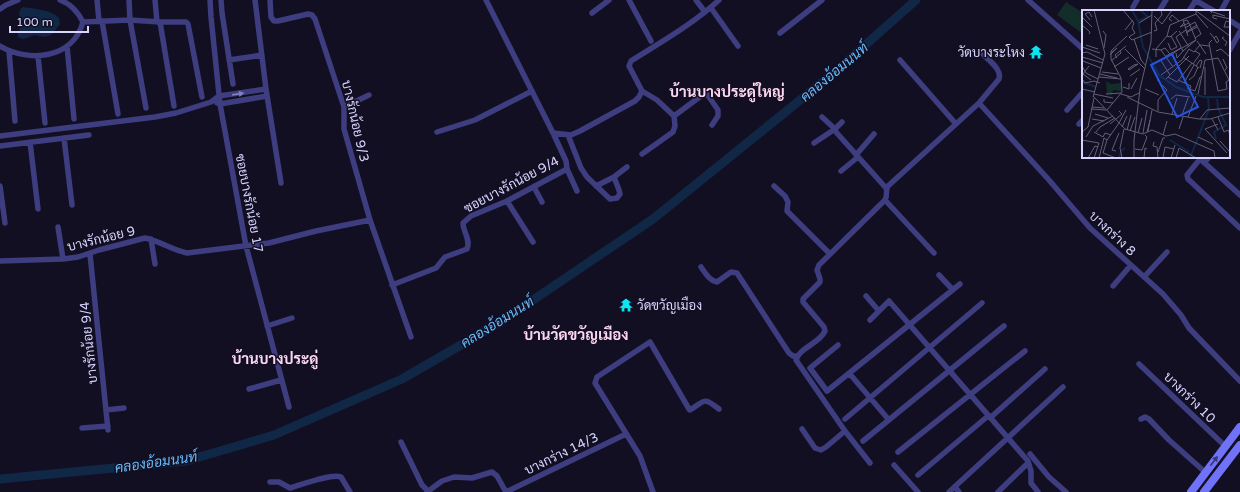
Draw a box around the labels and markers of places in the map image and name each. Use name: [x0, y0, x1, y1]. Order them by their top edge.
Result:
place label: วัดบางระโหง: [958, 44, 1025, 61]
temple icon: วัดบางระโหง: [1028, 44, 1044, 60]
place label: วัดขวัญเมือง: [637, 296, 702, 314]
temple icon: วัดขวัญเมือง: [618, 297, 634, 313]

